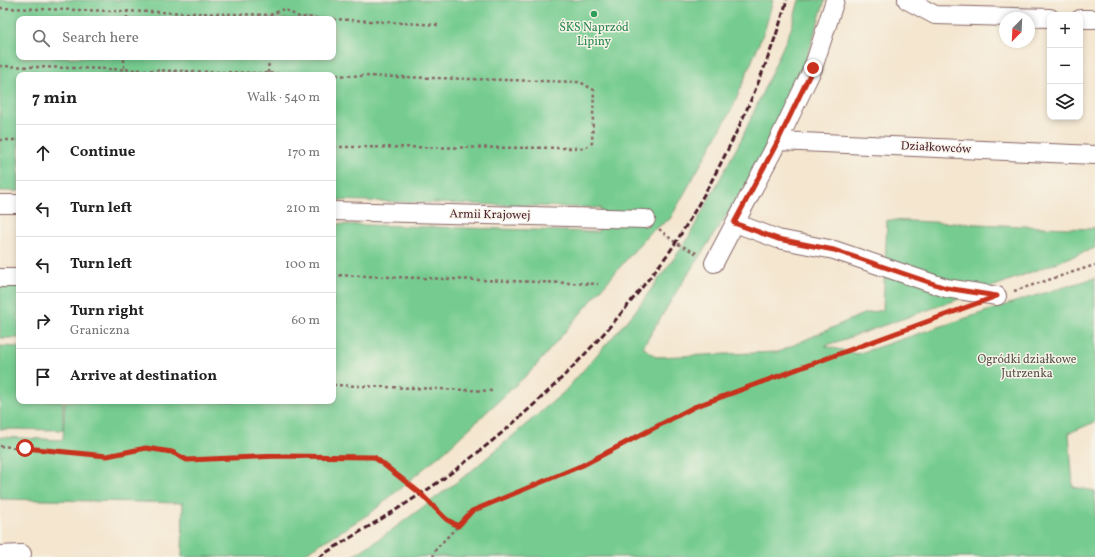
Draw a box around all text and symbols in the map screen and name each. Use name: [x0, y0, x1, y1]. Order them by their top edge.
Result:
marker: ŚKS Naprzód Lipiny: [589, 9, 599, 19]
north arrow: [999, 12, 1035, 48]
map controls: [1047, 12, 1083, 120]
button: +: [1047, 12, 1083, 48]
search box: [16, 16, 336, 60]
place label: ŚKS Naprzód Lipiny: [559, 19, 629, 50]
icon: search: [30, 27, 52, 49]
text: Search here: [62, 28, 139, 49]
button: −: [1047, 48, 1083, 84]
route end: [804, 59, 822, 77]
button: layers: [1047, 84, 1083, 120]
text: 7 min: [32, 87, 77, 110]
text: Walk · 540 m: [247, 89, 320, 107]
street label: Działkowców: [900, 138, 972, 158]
icon: ahead: [32, 142, 54, 164]
text: Continue: [70, 142, 135, 163]
text: 170 m: [287, 144, 320, 162]
icon: left: [32, 198, 54, 220]
text: Turn left: [70, 198, 132, 219]
text: 210 m: [286, 200, 320, 218]
street label: Armii Krajowej: [449, 206, 531, 224]
icon: left: [32, 254, 54, 276]
text: Turn left: [70, 254, 132, 275]
text: 100 m: [285, 256, 320, 274]
text: Turn right: [70, 301, 144, 322]
icon: right: [32, 310, 54, 332]
text: 60 m: [292, 312, 320, 330]
text: Graniczna: [70, 322, 130, 340]
park label: Ogródki działkowe Jutrzenka: [977, 352, 1077, 382]
icon: arrive: [32, 366, 54, 388]
text: Arrive at destination: [70, 366, 217, 387]
route start: [16, 439, 34, 457]

